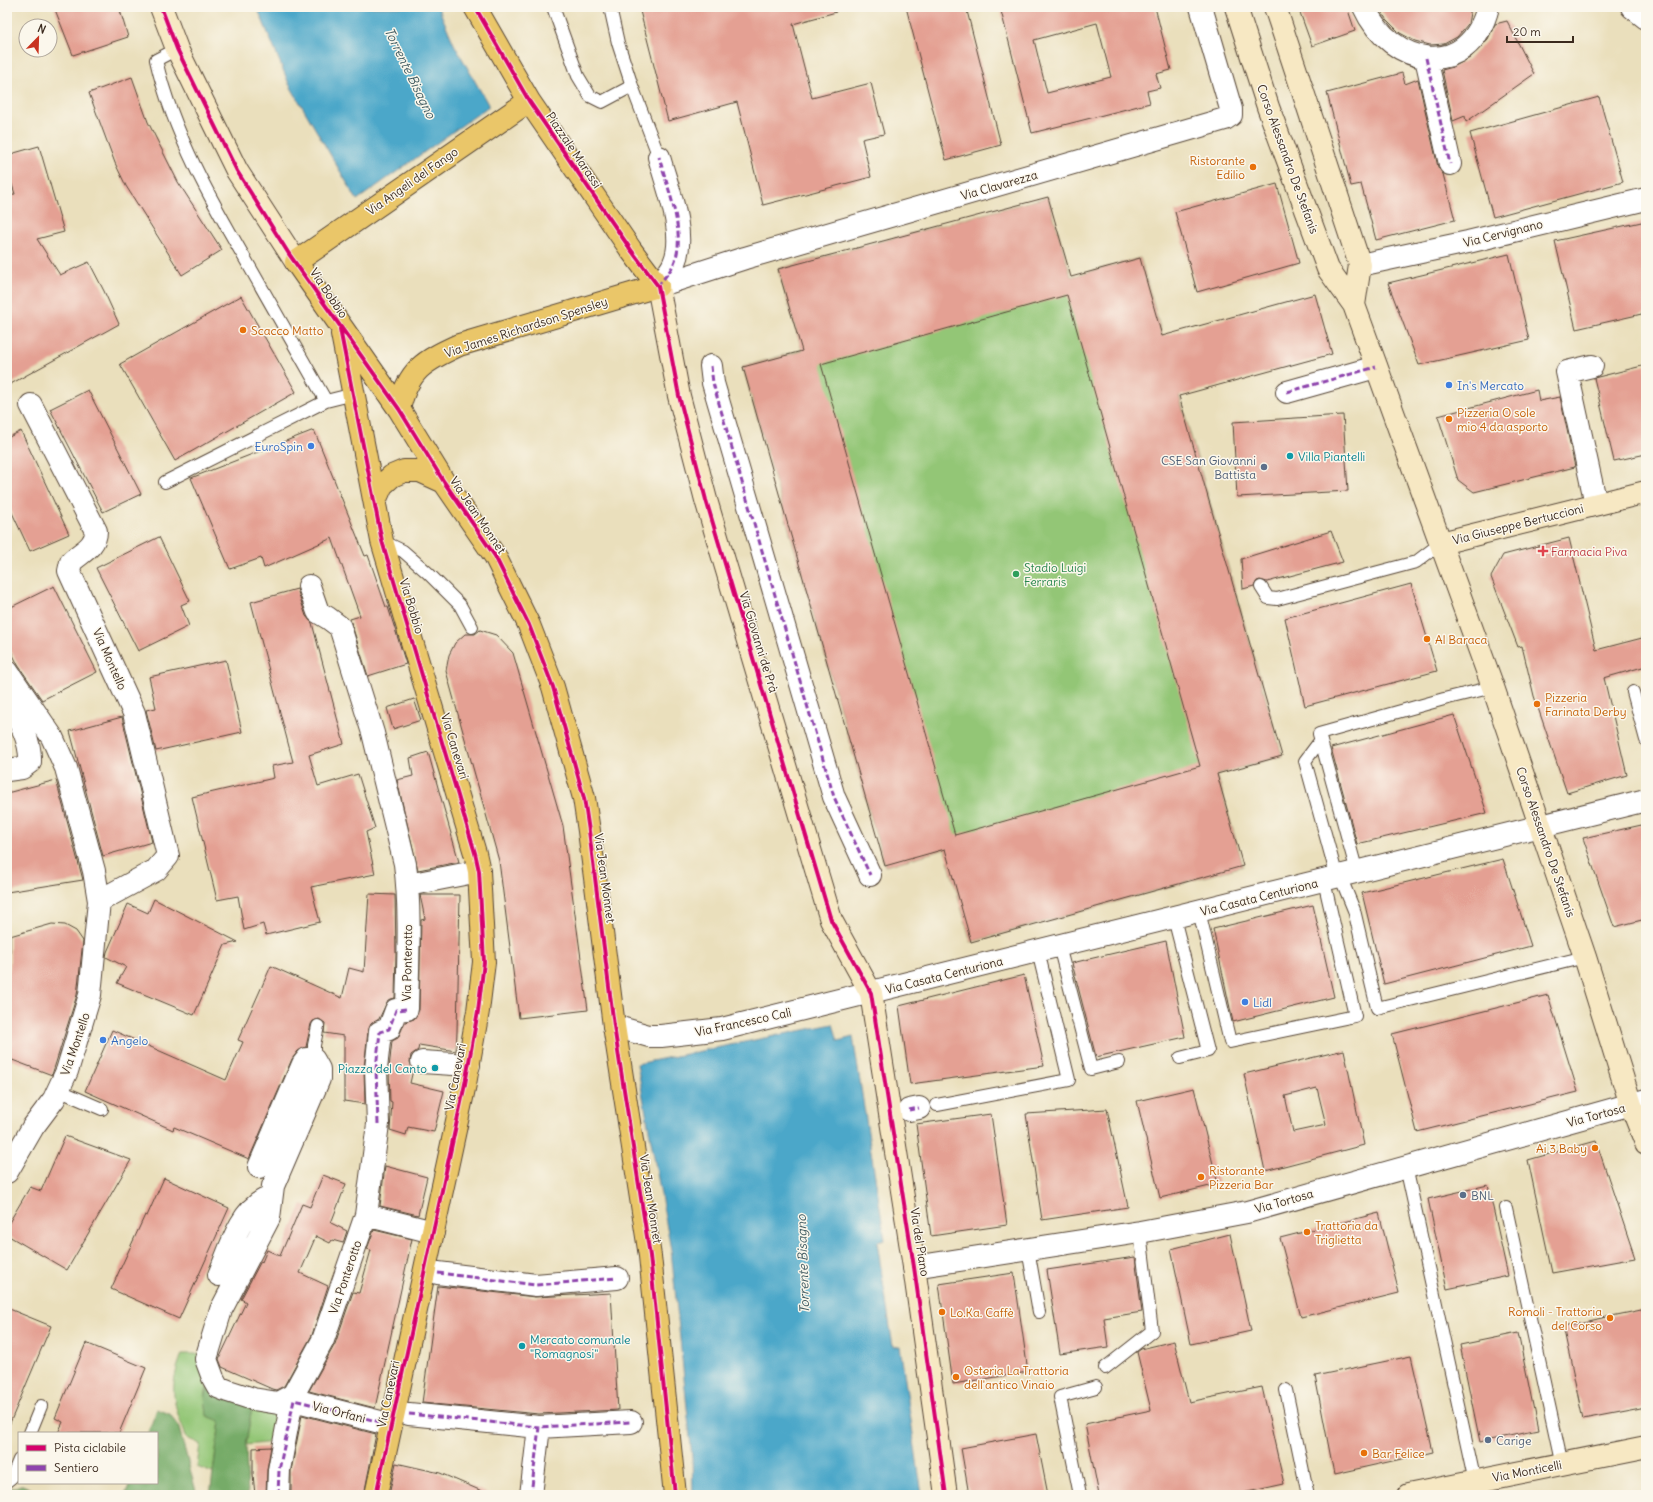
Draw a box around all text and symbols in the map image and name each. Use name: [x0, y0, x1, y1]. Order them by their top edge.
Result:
north arrow: [18, 18, 58, 58]
scale bar: [1507, 18, 1573, 44]
text: N: [36, 21, 48, 37]
text: 20 m: [1513, 24, 1541, 39]
water label: Torrente Bisagno: [381, 25, 440, 122]
street label: Corso Alessandro De Stefanis: [1254, 82, 1322, 236]
street label: Piazzale Marassi: [543, 109, 605, 191]
street label: Via Angeli del Fango: [363, 144, 461, 218]
place label: Ristorante Edilio: [1190, 153, 1245, 182]
marker: Ristorante Edilio: [1248, 162, 1258, 172]
street label: Via Clavarezza: [959, 167, 1039, 203]
street label: Via Cervignano: [1462, 216, 1545, 250]
street label: Via Bobbio: [307, 265, 351, 321]
street label: Via James Richardson Spensley: [443, 294, 609, 360]
place label: Scacco Matto: [251, 323, 324, 338]
marker: Scacco Matto: [238, 325, 248, 335]
place label: In's Mercato: [1457, 378, 1524, 393]
marker: In's Mercato: [1444, 380, 1454, 390]
place label: Pizzeria O sole mio 4 da asporto: [1457, 405, 1548, 434]
marker: Pizzeria O sole mio 4 da asporto: [1444, 414, 1454, 424]
place label: EuroSpin: [255, 439, 303, 454]
marker: EuroSpin: [306, 441, 316, 451]
place label: Villa Piantelli: [1298, 449, 1365, 464]
marker: Villa Piantelli: [1285, 451, 1295, 461]
place label: CSE San Giovanni Battista: [1161, 453, 1256, 482]
marker: CSE San Giovanni Battista: [1259, 462, 1269, 472]
street label: Via Jean Monnet: [447, 474, 509, 556]
street label: Via Giuseppe Bertuccioni: [1451, 500, 1585, 548]
place label: Farmacia Piva: [1551, 544, 1627, 559]
marker: Farmacia Piva: [1538, 546, 1548, 556]
place label: Stadio Luigi Ferraris: [1024, 560, 1086, 589]
marker: Stadio Luigi Ferraris: [1011, 569, 1021, 579]
street label: Via Bobbio: [396, 576, 428, 636]
street label: Via Giovanni de Prà: [736, 590, 782, 695]
street label: Via Montello: [90, 626, 130, 692]
place label: Al Baraca: [1435, 632, 1488, 647]
marker: Al Baraca: [1422, 634, 1432, 644]
place label: Pizzeria Farinata Derby: [1545, 690, 1627, 719]
marker: Pizzeria Farinata Derby: [1532, 699, 1542, 709]
street label: Via Canevari: [438, 711, 472, 781]
street label: Corso Alessandro De Stefanis: [1513, 765, 1579, 919]
street label: Via Jean Monnet: [591, 832, 619, 924]
street label: Via Casata Centuriona: [1199, 875, 1320, 919]
street label: Via Ponterotto: [399, 924, 415, 1002]
street label: Via Casata Centuriona: [884, 953, 1005, 997]
place label: Lidl: [1253, 995, 1272, 1010]
marker: Lidl: [1240, 997, 1250, 1007]
street label: Via Francesco Calì: [693, 1004, 793, 1040]
street label: Via Montello: [57, 1010, 93, 1077]
place label: Angelo: [111, 1033, 149, 1048]
marker: Angelo: [98, 1035, 108, 1045]
street label: Via Canevari: [441, 1042, 469, 1112]
place label: Piazza del Canto: [338, 1061, 427, 1076]
marker: Piazza del Canto: [430, 1063, 440, 1073]
street label: Via Tortosa: [1565, 1100, 1627, 1130]
place label: Ai 3 Baby: [1536, 1141, 1587, 1156]
marker: Ai 3 Baby: [1590, 1143, 1600, 1153]
street label: Via Jean Monnet: [637, 1153, 665, 1245]
place label: Ristorante Pizzeria Bar: [1209, 1163, 1274, 1192]
marker: Ristorante Pizzeria Bar: [1196, 1172, 1206, 1182]
street label: Via Tortosa: [1253, 1185, 1315, 1216]
place label: BNL: [1471, 1188, 1494, 1203]
marker: BNL: [1458, 1190, 1468, 1200]
street label: Via del Piano: [907, 1207, 933, 1278]
water label: Torrente Bisagno: [793, 1214, 813, 1314]
place label: Trattoria da Triglietta: [1315, 1218, 1378, 1247]
marker: Trattoria da Triglietta: [1302, 1227, 1312, 1237]
street label: Via Ponterotto: [325, 1238, 365, 1316]
place label: Romoli - Trattoria del Corso: [1508, 1304, 1602, 1333]
place label: Lo.Ka. Caffè: [950, 1305, 1014, 1320]
marker: Lo.Ka. Caffè: [937, 1307, 947, 1317]
marker: Romoli - Trattoria del Corso: [1605, 1313, 1615, 1323]
place label: Mercato comunale "Romagnosi": [530, 1332, 631, 1361]
marker: Mercato comunale "Romagnosi": [517, 1341, 527, 1351]
street label: Via Canevari: [374, 1359, 402, 1429]
place label: Osteria La Trattoria dell'antico Vinaio: [964, 1363, 1069, 1392]
marker: Osteria La Trattoria dell'antico Vinaio: [951, 1372, 961, 1382]
street label: Via Orfani: [311, 1398, 367, 1426]
legend: [18, 1432, 158, 1484]
place label: Carige: [1496, 1433, 1531, 1448]
marker: Carige: [1483, 1435, 1493, 1445]
text: Pista ciclabile: [54, 1440, 126, 1455]
place label: Bar Felice: [1372, 1446, 1425, 1461]
marker: Bar Felice: [1359, 1448, 1369, 1458]
street label: Via Monticelli: [1491, 1457, 1563, 1485]
text: Sentiero: [54, 1460, 99, 1475]

